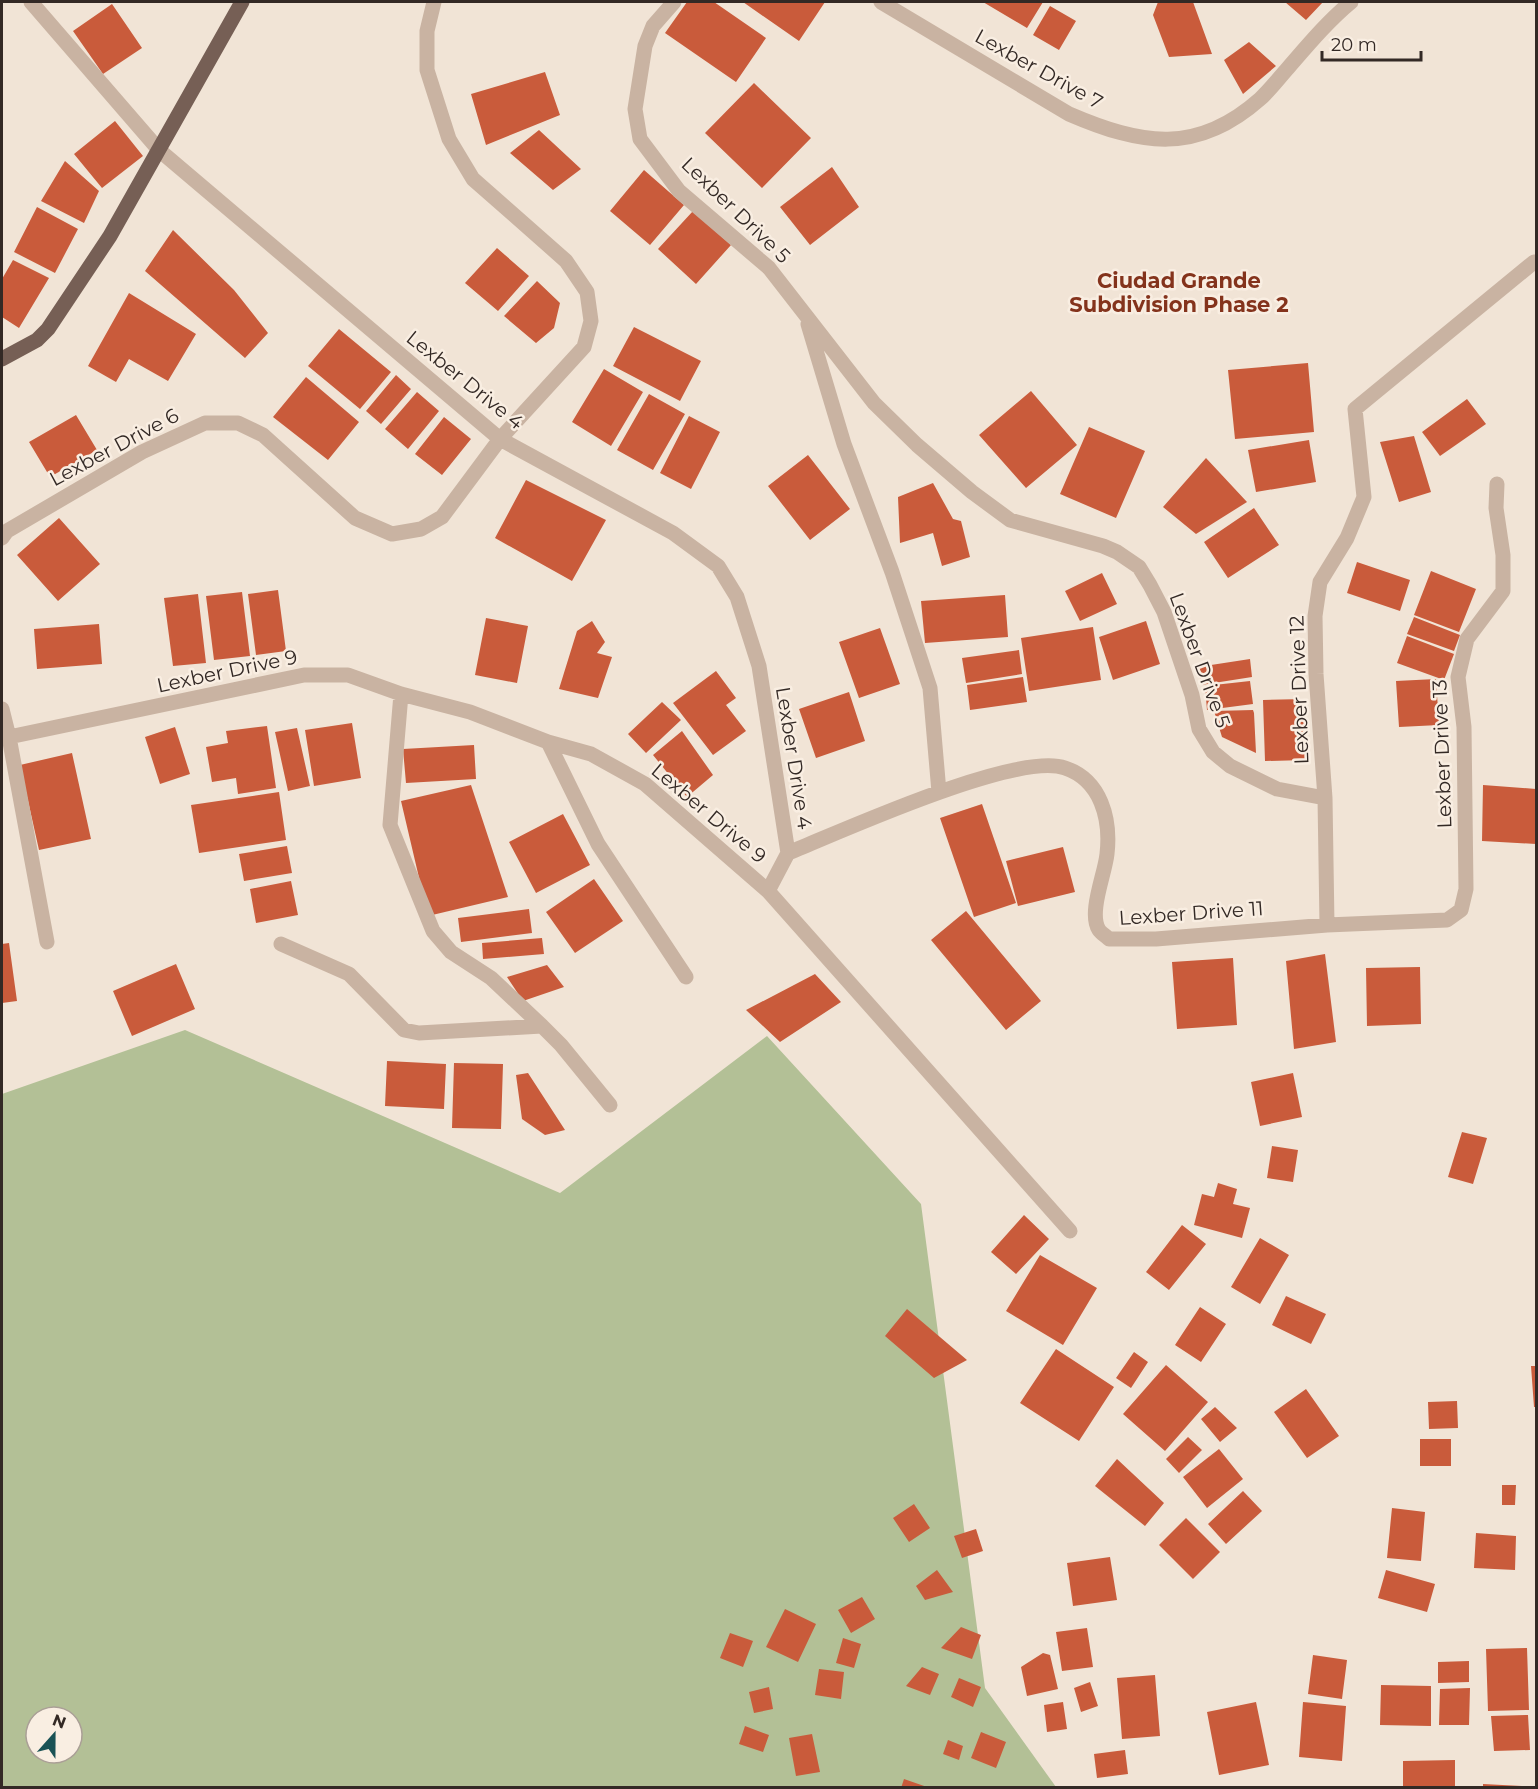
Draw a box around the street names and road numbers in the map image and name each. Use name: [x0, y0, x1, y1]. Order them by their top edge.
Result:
street label: Lexber Drive 7: [971, 24, 1107, 114]
street label: Lexber Drive 5: [677, 152, 795, 268]
street label: Lexber Drive 4: [402, 325, 528, 435]
street label: Lexber Drive 6: [45, 403, 183, 491]
street label: Lexber Drive 5: [1164, 589, 1236, 731]
street label: Lexber Drive 12: [1284, 615, 1314, 765]
street label: Lexber Drive 9: [155, 644, 299, 698]
street label: Lexber Drive 13: [1427, 679, 1457, 829]
street label: Lexber Drive 4: [771, 685, 817, 831]
street label: Lexber Drive 9: [647, 758, 771, 868]
street label: Lexber Drive 11: [1118, 896, 1264, 930]

